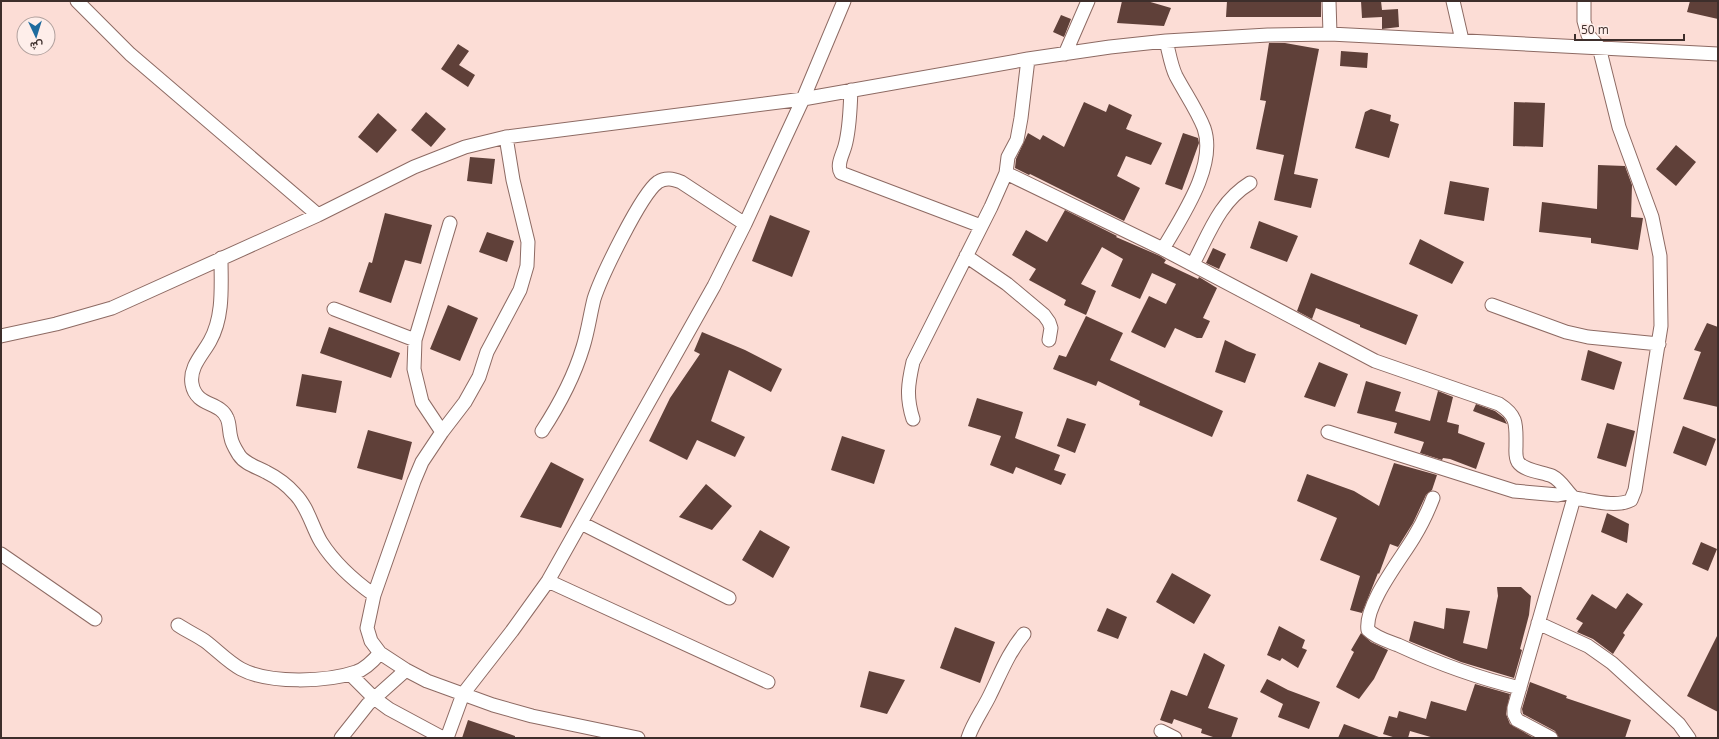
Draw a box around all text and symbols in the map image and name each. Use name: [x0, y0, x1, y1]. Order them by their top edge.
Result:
north arrow: [16, 16, 56, 56]
scale bar: [1575, 16, 1684, 42]
text: 50 m: [1581, 21, 1609, 38]
text: ش: [30, 39, 44, 54]

